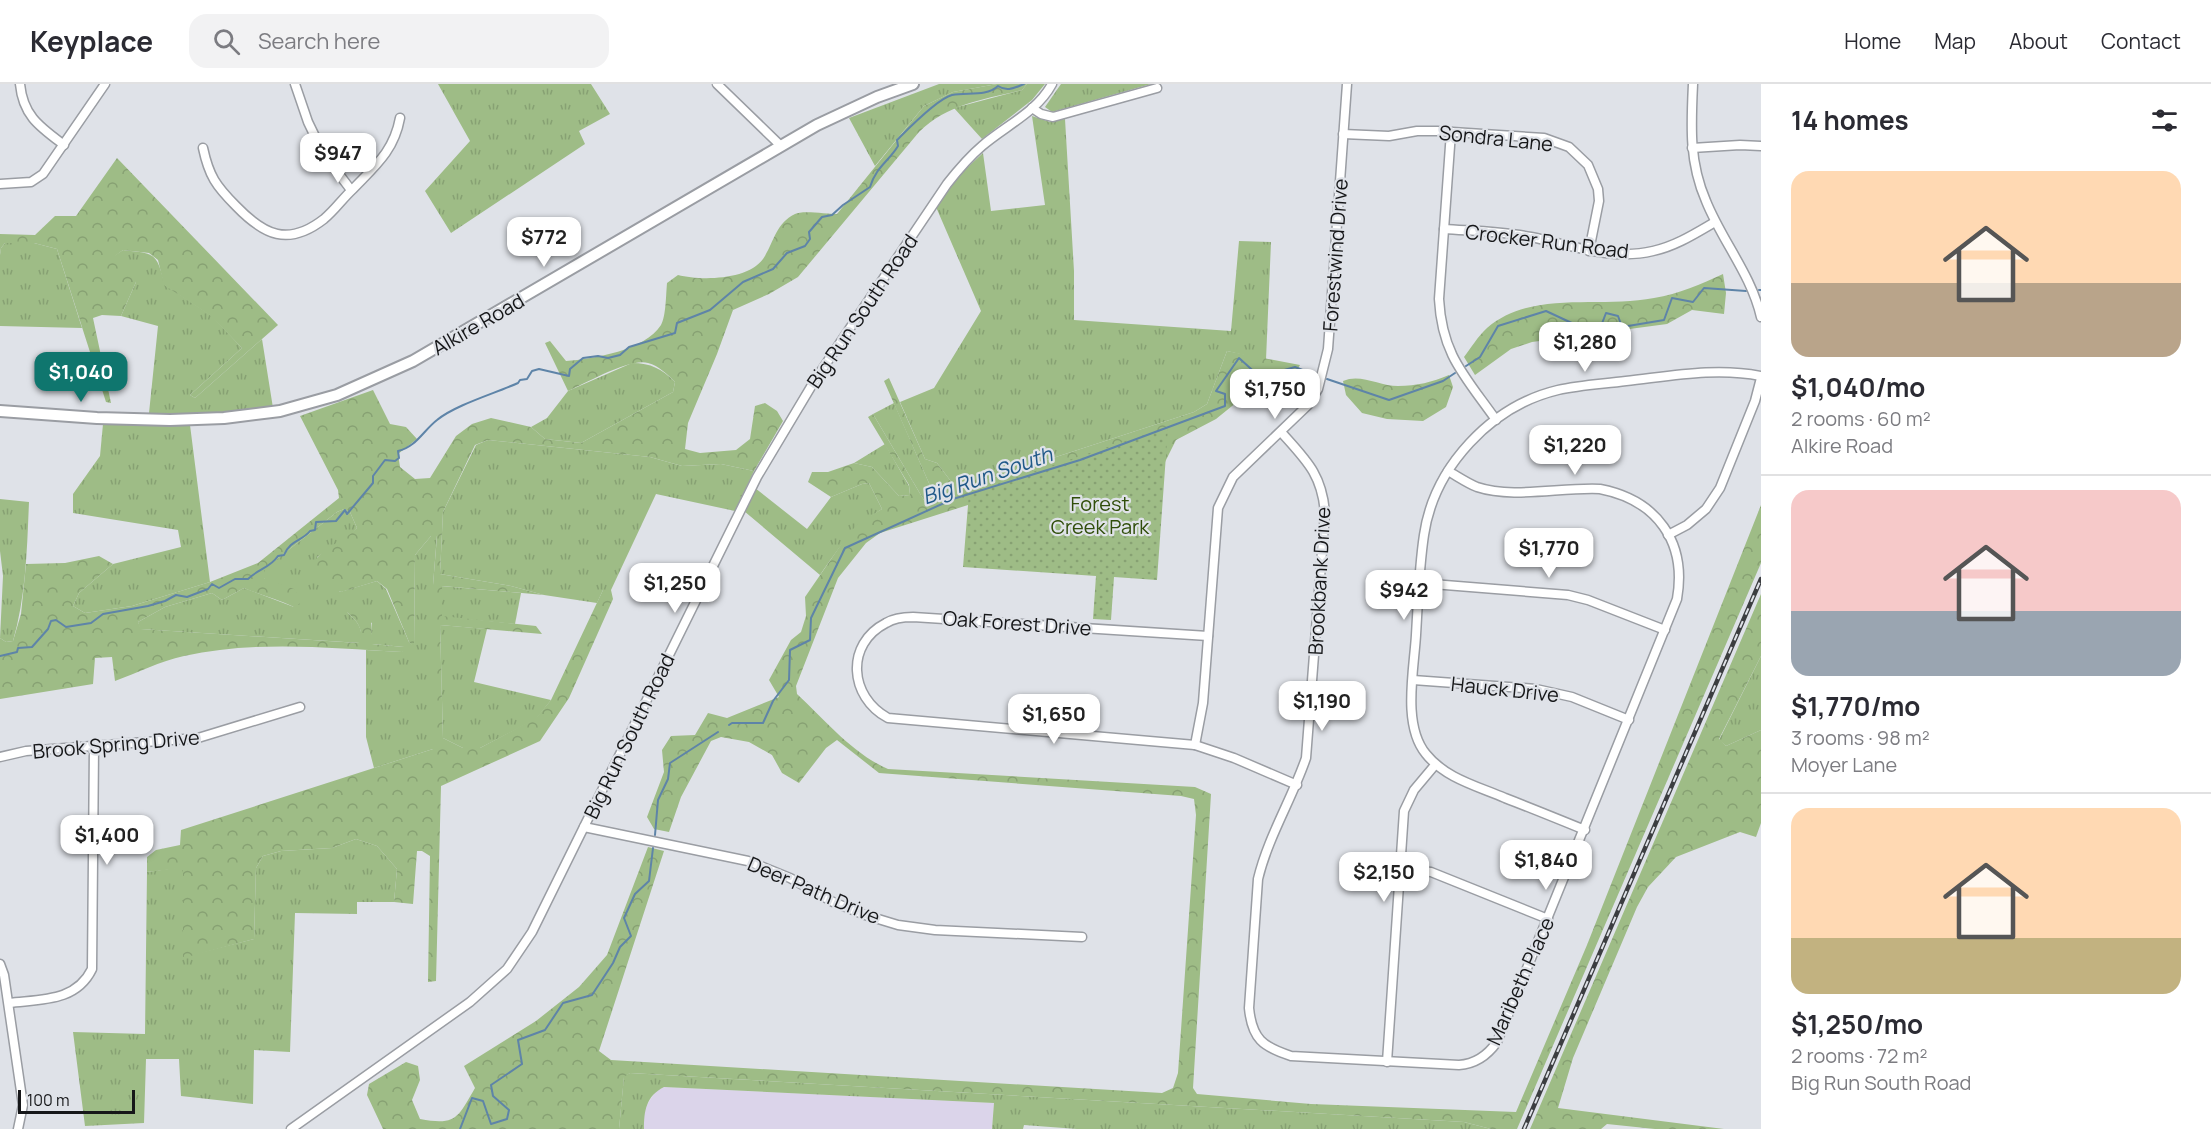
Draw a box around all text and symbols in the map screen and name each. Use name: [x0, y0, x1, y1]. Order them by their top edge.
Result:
search box: [189, 14, 609, 68]
text: Keyplace: [30, 22, 153, 60]
icon: search: [210, 25, 243, 58]
text: Search here: [258, 26, 380, 56]
text: Home: [1844, 27, 1901, 55]
text: Map: [1934, 27, 1976, 55]
text: About: [2009, 27, 2068, 55]
text: Contact: [2101, 27, 2181, 55]
text: 14 homes: [1791, 102, 1909, 138]
icon: filters: [2148, 104, 2181, 137]
street label: Sondra Lane: [1438, 119, 1554, 157]
pin: $947: [302, 133, 374, 184]
text: $947: [314, 139, 362, 166]
street label: Forestwind Drive: [1316, 178, 1354, 332]
icon: home: [1932, 210, 2040, 318]
pin: $772: [508, 217, 580, 268]
street label: Crocker Run Road: [1464, 218, 1630, 264]
text: $772: [521, 223, 567, 250]
street label: Big Run South Road: [800, 229, 924, 393]
street label: Alkire Road: [427, 287, 529, 361]
pin: $1,280: [1536, 322, 1634, 373]
text: $1,280: [1553, 328, 1617, 355]
pin: $1,040: [32, 352, 130, 403]
text: $1,040: [48, 358, 114, 385]
pin: $1,750: [1226, 369, 1324, 420]
text: $1,040/mo: [1791, 369, 1925, 405]
text: $1,750: [1244, 375, 1306, 402]
text: 2 rooms · 60 m²: [1791, 405, 1931, 432]
pin: $1,220: [1526, 425, 1624, 476]
text: $1,220: [1543, 431, 1607, 458]
text: Alkire Road: [1791, 432, 1893, 459]
water label: Big Run South: [918, 439, 1057, 510]
park label: Forest Creek Park: [1051, 490, 1150, 540]
street label: Brookbank Drive: [1302, 506, 1336, 656]
pin: $1,770: [1500, 528, 1598, 579]
icon: home: [1932, 529, 2040, 637]
text: $1,770: [1518, 534, 1580, 561]
pin: $1,250: [626, 563, 724, 614]
text: $1,250: [643, 569, 707, 596]
pin: $942: [1368, 570, 1440, 621]
text: $942: [1379, 576, 1429, 603]
street label: Oak Forest Drive: [942, 604, 1092, 642]
street label: Big Run South Road: [577, 649, 681, 823]
street label: Hauck Drive: [1450, 670, 1560, 708]
pin: $1,190: [1273, 681, 1371, 732]
text: $1,190: [1293, 687, 1351, 714]
text: $1,770/mo: [1791, 688, 1920, 724]
pin: $1,650: [1005, 694, 1103, 745]
text: $1,650: [1022, 700, 1086, 727]
street label: Brook Spring Drive: [31, 723, 201, 765]
text: 3 rooms · 98 m²: [1791, 724, 1930, 751]
text: Moyer Lane: [1791, 751, 1897, 778]
pin: $1,400: [58, 815, 156, 866]
text: $1,400: [74, 821, 140, 848]
pin: $1,840: [1497, 840, 1595, 891]
text: $1,840: [1514, 846, 1578, 873]
icon: home: [1932, 847, 2040, 955]
street label: Deer Path Drive: [744, 850, 884, 930]
pin: $2,150: [1335, 852, 1433, 903]
text: $2,150: [1353, 858, 1415, 885]
street label: Maribeth Place: [1480, 913, 1560, 1049]
text: $1,250/mo: [1791, 1006, 1923, 1042]
text: 2 rooms · 72 m²: [1791, 1042, 1927, 1069]
text: Big Run South Road: [1791, 1069, 1971, 1096]
scale bar: [18, 1087, 135, 1114]
text: 100 m: [27, 1089, 70, 1111]

